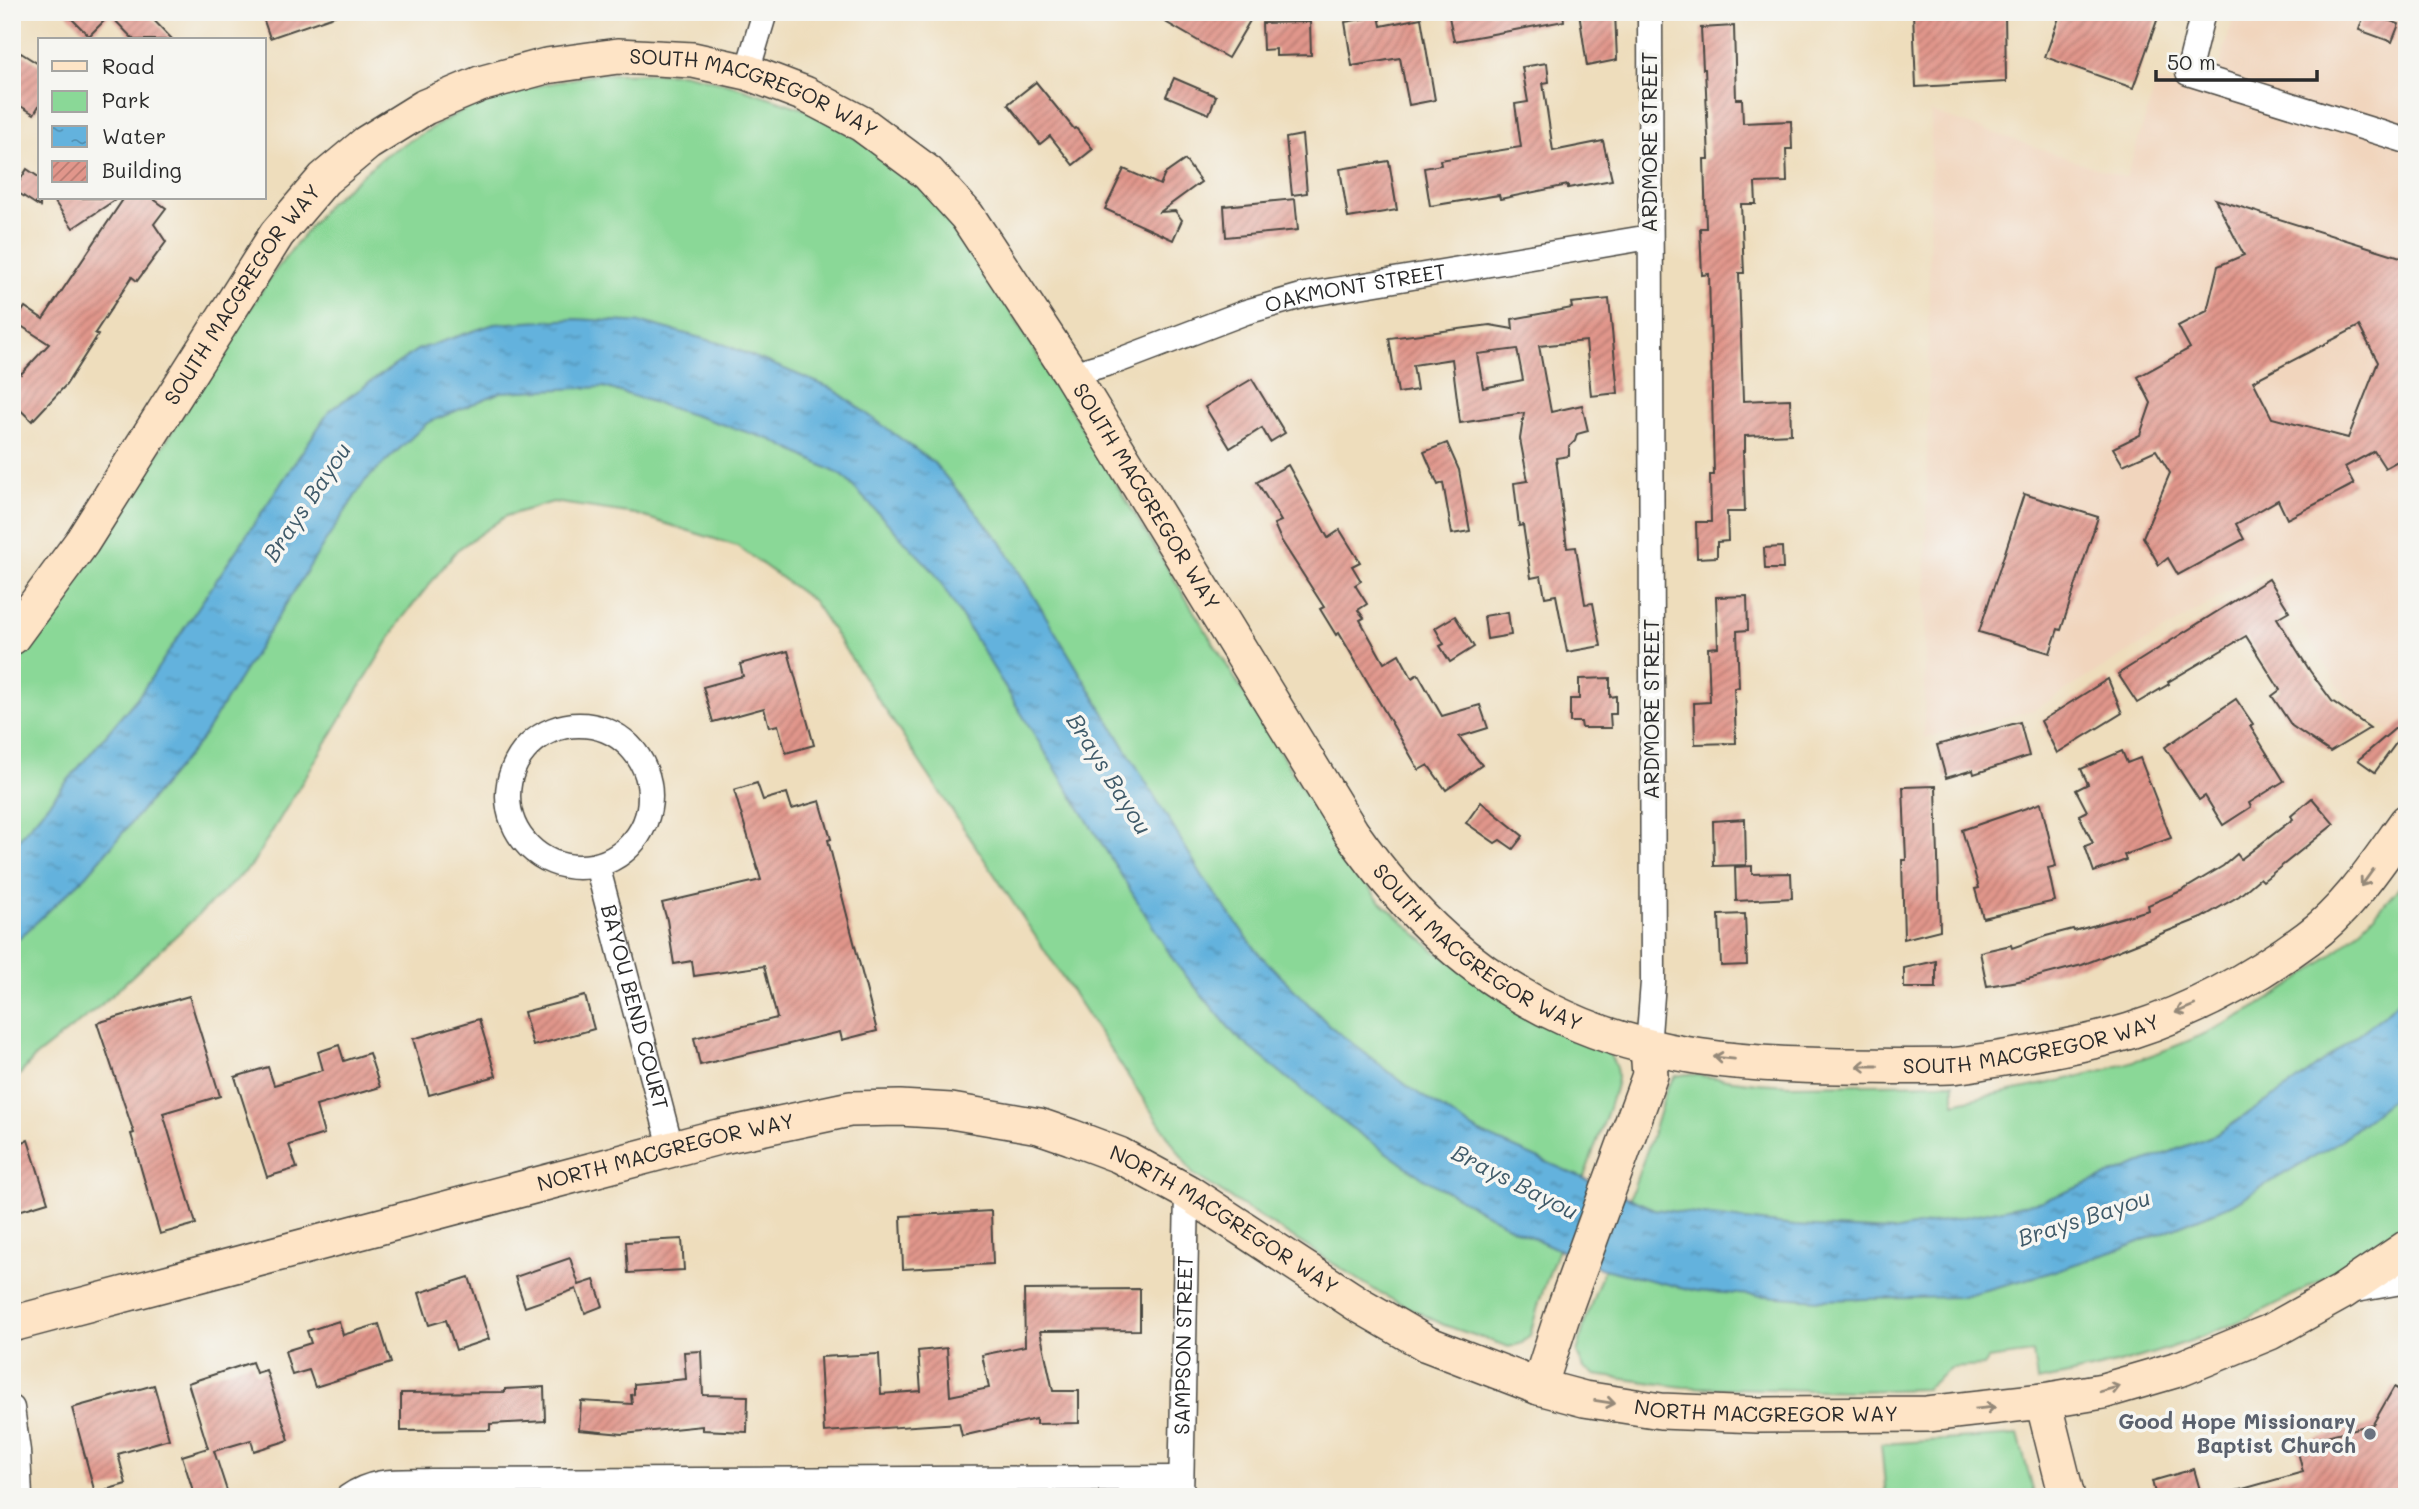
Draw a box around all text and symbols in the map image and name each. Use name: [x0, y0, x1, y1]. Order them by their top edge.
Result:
legend: [38, 38, 266, 200]
scale bar: [2156, 38, 2318, 82]
street label: SOUTH MACGREGOR WAY: [629, 42, 884, 143]
text: 50 m: [2167, 48, 2216, 75]
text: Road: [102, 52, 154, 79]
street label: ARDMORE STREET: [1635, 52, 1662, 232]
text: Park: [102, 86, 150, 113]
text: Water: [102, 122, 166, 149]
text: Building: [102, 156, 182, 183]
street label: SOUTH MACGREGOR WAY: [157, 178, 326, 410]
street label: OAKMONT STREET: [1261, 257, 1448, 318]
street label: SOUTH MACGREGOR WAY: [1068, 377, 1227, 614]
water label: Brays Bayou: [255, 436, 357, 567]
street label: ARDMORE STREET: [1637, 619, 1664, 799]
water label: Brays Bayou: [1061, 707, 1159, 840]
street label: SOUTH MACGREGOR WAY: [1368, 857, 1587, 1036]
one-way arrow: [2360, 868, 2375, 887]
street label: BAYOU BEND COURT: [596, 901, 676, 1112]
one-way arrow: [2174, 1003, 2196, 1016]
street label: SOUTH MACGREGOR WAY: [1903, 1007, 2163, 1078]
one-way arrow: [1713, 1052, 1736, 1065]
one-way arrow: [1856, 1059, 1879, 1073]
street label: NORTH MACGREGOR WAY: [534, 1106, 797, 1196]
water label: Brays Bayou: [1447, 1137, 1584, 1226]
street label: NORTH MACGREGOR WAY: [1106, 1138, 1344, 1300]
water label: Brays Bayou: [2014, 1182, 2154, 1253]
street label: SAMPSON STREET: [1167, 1255, 1198, 1435]
one-way arrow: [2098, 1382, 2121, 1395]
street label: NORTH MACGREGOR WAY: [1633, 1392, 1898, 1427]
one-way arrow: [1593, 1396, 1616, 1409]
one-way arrow: [1973, 1401, 1996, 1414]
place label: Good Hope Missionary Baptist Church: [2118, 1407, 2356, 1458]
marker: Good Hope Missionary Baptist Church: [2362, 1426, 2378, 1442]

